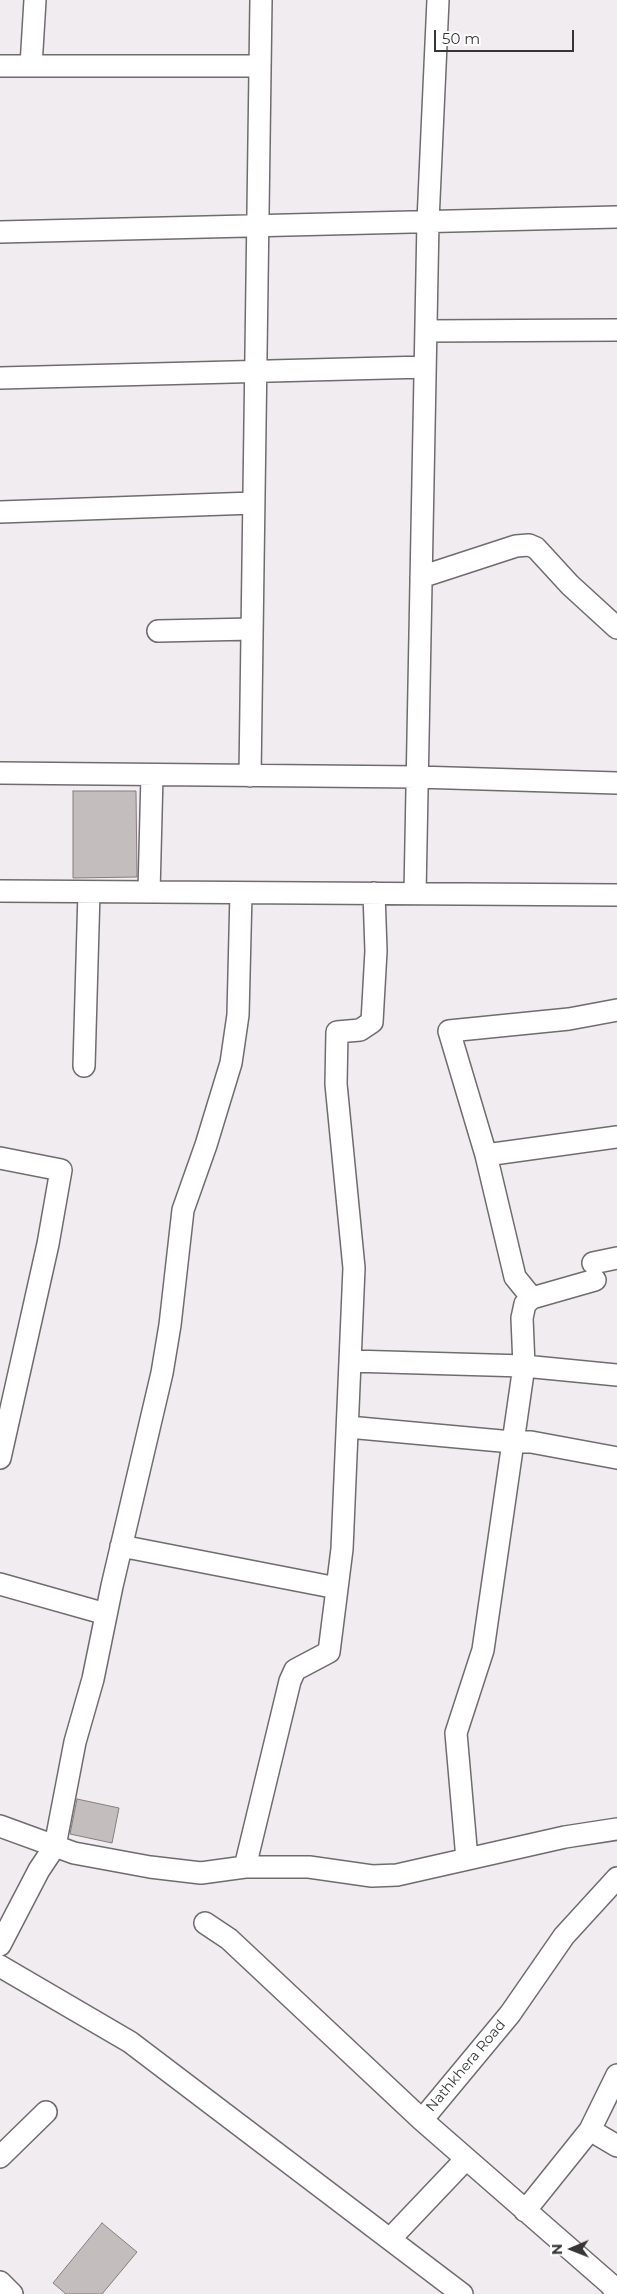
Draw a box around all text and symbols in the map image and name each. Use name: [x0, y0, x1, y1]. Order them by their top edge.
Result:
scale bar: [437, 20, 577, 52]
text: 50 m: [442, 29, 480, 48]
street label: Nathkhera Road: [423, 2017, 509, 2115]
north arrow: [547, 2224, 597, 2274]
text: N: [548, 2243, 566, 2255]

